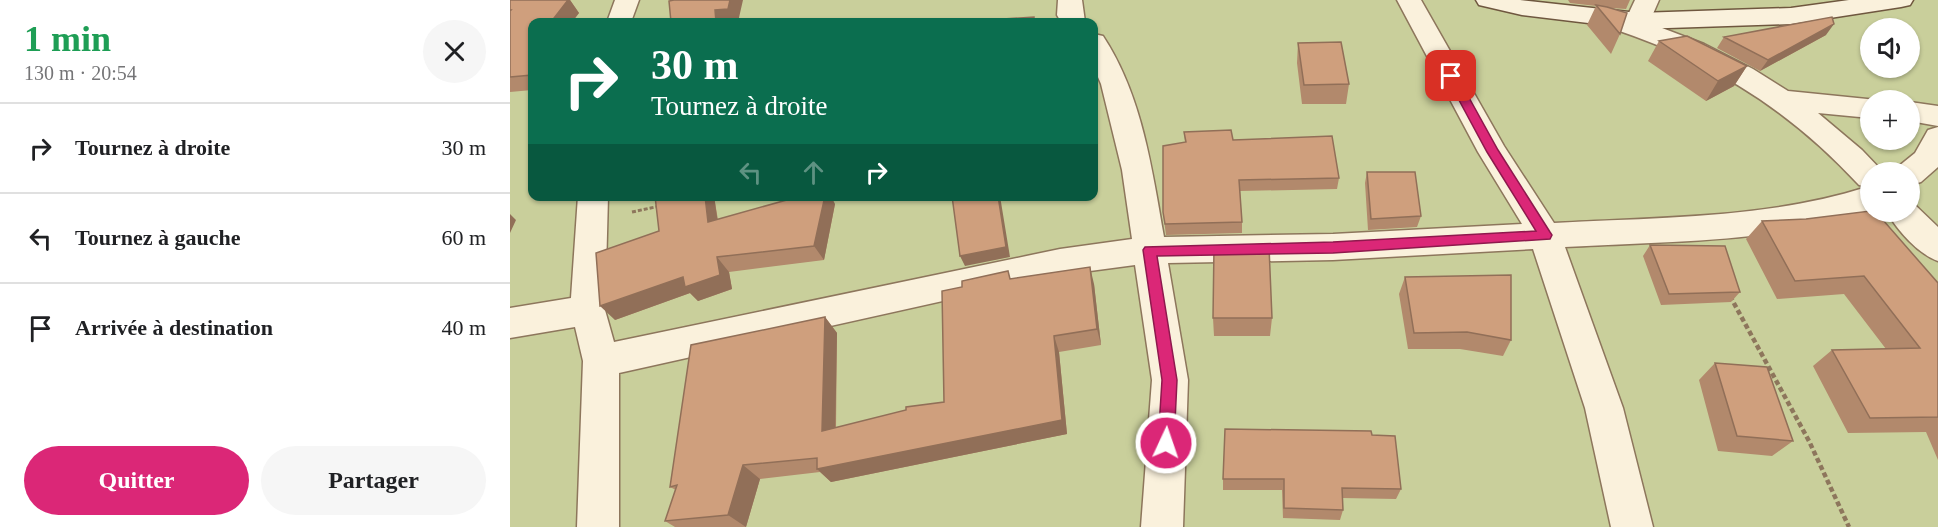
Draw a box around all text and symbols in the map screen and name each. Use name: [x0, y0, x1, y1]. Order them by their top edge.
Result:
map controls: [1860, 18, 1920, 222]
button: sound: [1860, 18, 1920, 78]
text: 1 min: [24, 19, 111, 59]
button: close: [423, 20, 486, 83]
icon: right: [552, 42, 630, 120]
text: 30 m: [651, 42, 739, 88]
pin: [1425, 50, 1476, 101]
icon: arrive: [1434, 59, 1467, 92]
text: 130 m · 20:54: [24, 62, 137, 84]
button: +: [1860, 90, 1920, 150]
text: Tournez à droite: [651, 91, 828, 121]
icon: right: [24, 132, 57, 165]
text: Tournez à droite: [75, 135, 230, 160]
text: 30 m: [441, 135, 486, 160]
icon: left: [734, 156, 767, 189]
icon: ahead: [797, 156, 830, 189]
icon: right: [860, 156, 893, 189]
button: −: [1860, 162, 1920, 222]
icon: left: [24, 222, 57, 255]
text: Tournez à gauche: [75, 225, 240, 250]
text: 60 m: [441, 225, 486, 250]
icon: arrive: [24, 312, 57, 345]
text: Arrivée à destination: [75, 315, 273, 340]
text: 40 m: [441, 315, 486, 340]
position arrow: [1134, 411, 1198, 475]
button: Quitter: [24, 446, 249, 515]
button: Partager: [261, 446, 486, 515]

